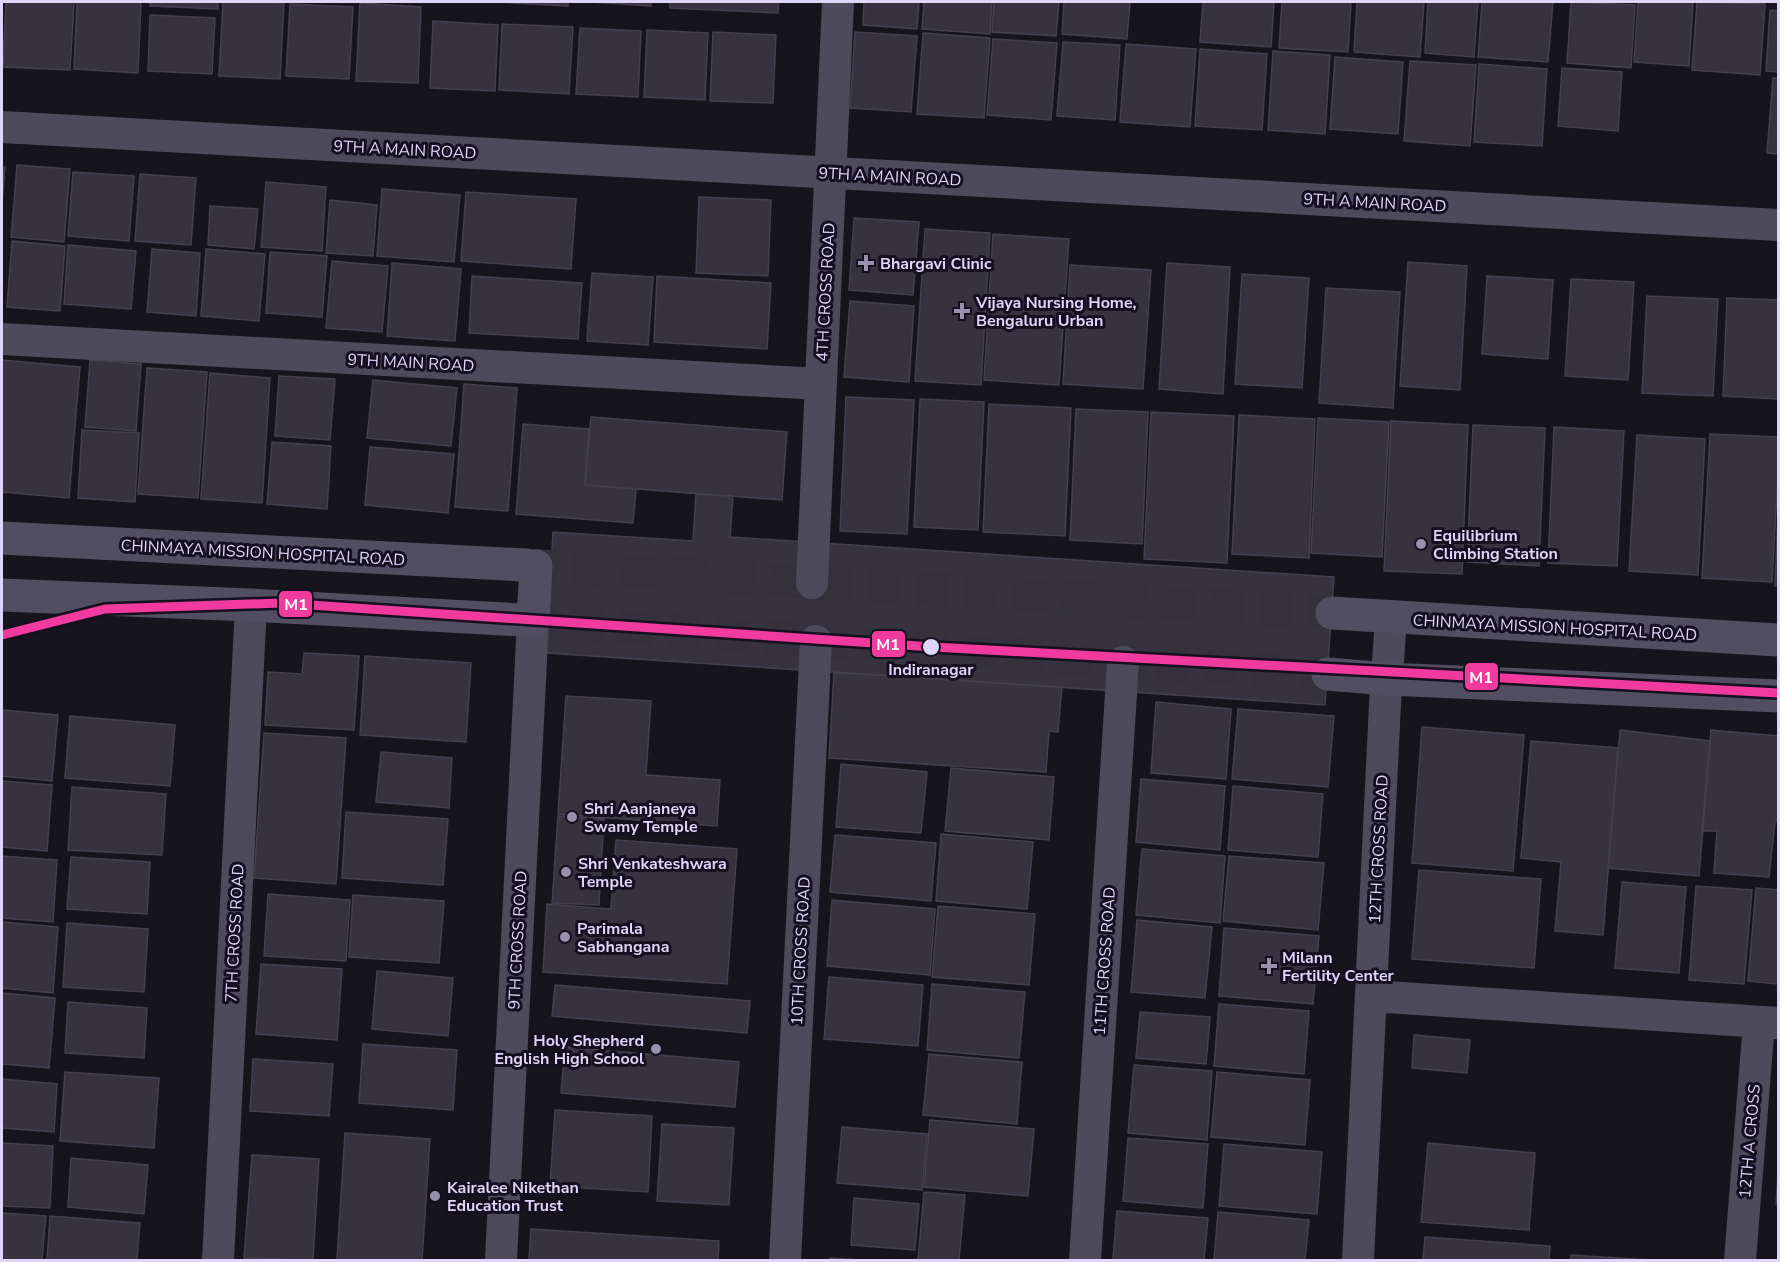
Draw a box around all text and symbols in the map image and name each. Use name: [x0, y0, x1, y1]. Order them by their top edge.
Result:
street label: 9TH A MAIN ROAD: [333, 135, 477, 165]
street label: 9TH A MAIN ROAD: [818, 162, 962, 192]
street label: 9TH A MAIN ROAD: [1303, 188, 1447, 218]
street label: 4TH CROSS ROAD: [811, 222, 841, 362]
place label: Bhargavi Clinic: [880, 253, 992, 275]
marker: Bhargavi Clinic: [857, 254, 875, 272]
place label: Vijaya Nursing Home, Bengaluru Urban: [975, 292, 1137, 332]
marker: Vijaya Nursing Home, Bengaluru Urban: [953, 302, 971, 320]
street label: 9TH MAIN ROAD: [347, 349, 475, 377]
place label: Equilibrium Climbing Station: [1433, 525, 1558, 565]
street label: CHINMAYA MISSION HOSPITAL ROAD: [120, 535, 406, 571]
marker: Equilibrium Climbing Station: [1414, 537, 1428, 551]
line badge: M1: [278, 590, 313, 618]
text: M1: [284, 594, 308, 616]
street label: CHINMAYA MISSION HOSPITAL ROAD: [1412, 610, 1698, 646]
line badge: M1: [871, 630, 906, 658]
text: M1: [876, 634, 900, 656]
marker: Indiranagar: [921, 637, 941, 657]
place label: Indiranagar: [888, 659, 974, 681]
line badge: M1: [1464, 662, 1499, 691]
text: M1: [1469, 667, 1493, 689]
street label: 12TH CROSS ROAD: [1364, 774, 1394, 924]
place label: Shri Aanjaneya Swamy Temple: [584, 798, 698, 838]
marker: Shri Aanjaneya Swamy Temple: [565, 810, 579, 824]
place label: Shri Venkateshwara Temple: [578, 853, 727, 893]
street label: 7TH CROSS ROAD: [220, 863, 250, 1003]
marker: Shri Venkateshwara Temple: [559, 865, 573, 879]
street label: 9TH CROSS ROAD: [503, 870, 533, 1010]
street label: 10TH CROSS ROAD: [786, 876, 816, 1026]
street label: 11TH CROSS ROAD: [1089, 886, 1121, 1036]
place label: Parimala Sabhangana: [577, 918, 669, 958]
marker: Parimala Sabhangana: [558, 930, 572, 944]
place label: Milann Fertility Center: [1282, 947, 1395, 987]
marker: Milann Fertility Center: [1260, 957, 1278, 975]
place label: Holy Shepherd English High School: [494, 1030, 644, 1070]
marker: Holy Shepherd English High School: [649, 1042, 663, 1056]
street label: 12TH A CROSS: [1734, 1083, 1766, 1199]
place label: Kairalee Nikethan Education Trust: [447, 1177, 579, 1217]
marker: Kairalee Nikethan Education Trust: [428, 1189, 442, 1203]

